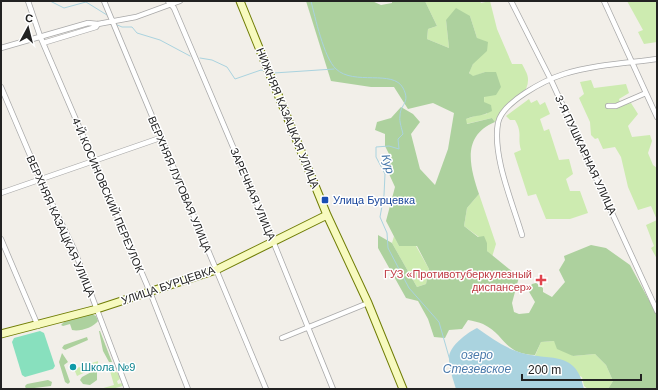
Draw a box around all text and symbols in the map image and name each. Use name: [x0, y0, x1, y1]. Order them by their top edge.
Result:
north arrow: [8, 8, 48, 48]
text: С: [25, 12, 34, 25]
street label: НИЖНЯЯ КАЗАЦКАЯ УЛИЦА: [254, 46, 322, 191]
street label: 3-Я ПУШКАРНАЯ УЛИЦА: [553, 93, 619, 217]
street label: ВЕРХНЯЯ ЛУГОВАЯ УЛИЦА: [146, 114, 214, 254]
street label: 4-Й КОСИНОВСКИЙ ПЕРЕУЛОК: [70, 116, 146, 275]
street label: ЗАРЕЧНАЯ УЛИЦА: [228, 146, 278, 243]
street label: ВЕРХНЯЯ КАЗАЦКАЯ УЛИЦА: [24, 153, 98, 299]
water label: Кур: [379, 153, 397, 176]
place label: Улица Бурцевка: [333, 194, 416, 206]
marker: Улица Бурцевка: [320, 195, 330, 205]
street label: УЛИЦА БУРЦЕВКА: [120, 263, 217, 307]
place label: ГУЗ «Противотуберкулезный диспансер»: [384, 268, 532, 293]
marker: ГУЗ «Противотуберкулезный диспансер»: [535, 274, 547, 286]
water label: озеро Стезевское: [443, 348, 511, 376]
scale bar: [522, 356, 641, 382]
place label: Школа №9: [81, 361, 135, 373]
marker: Школа №9: [68, 362, 78, 372]
text: 200 m: [528, 363, 561, 377]

